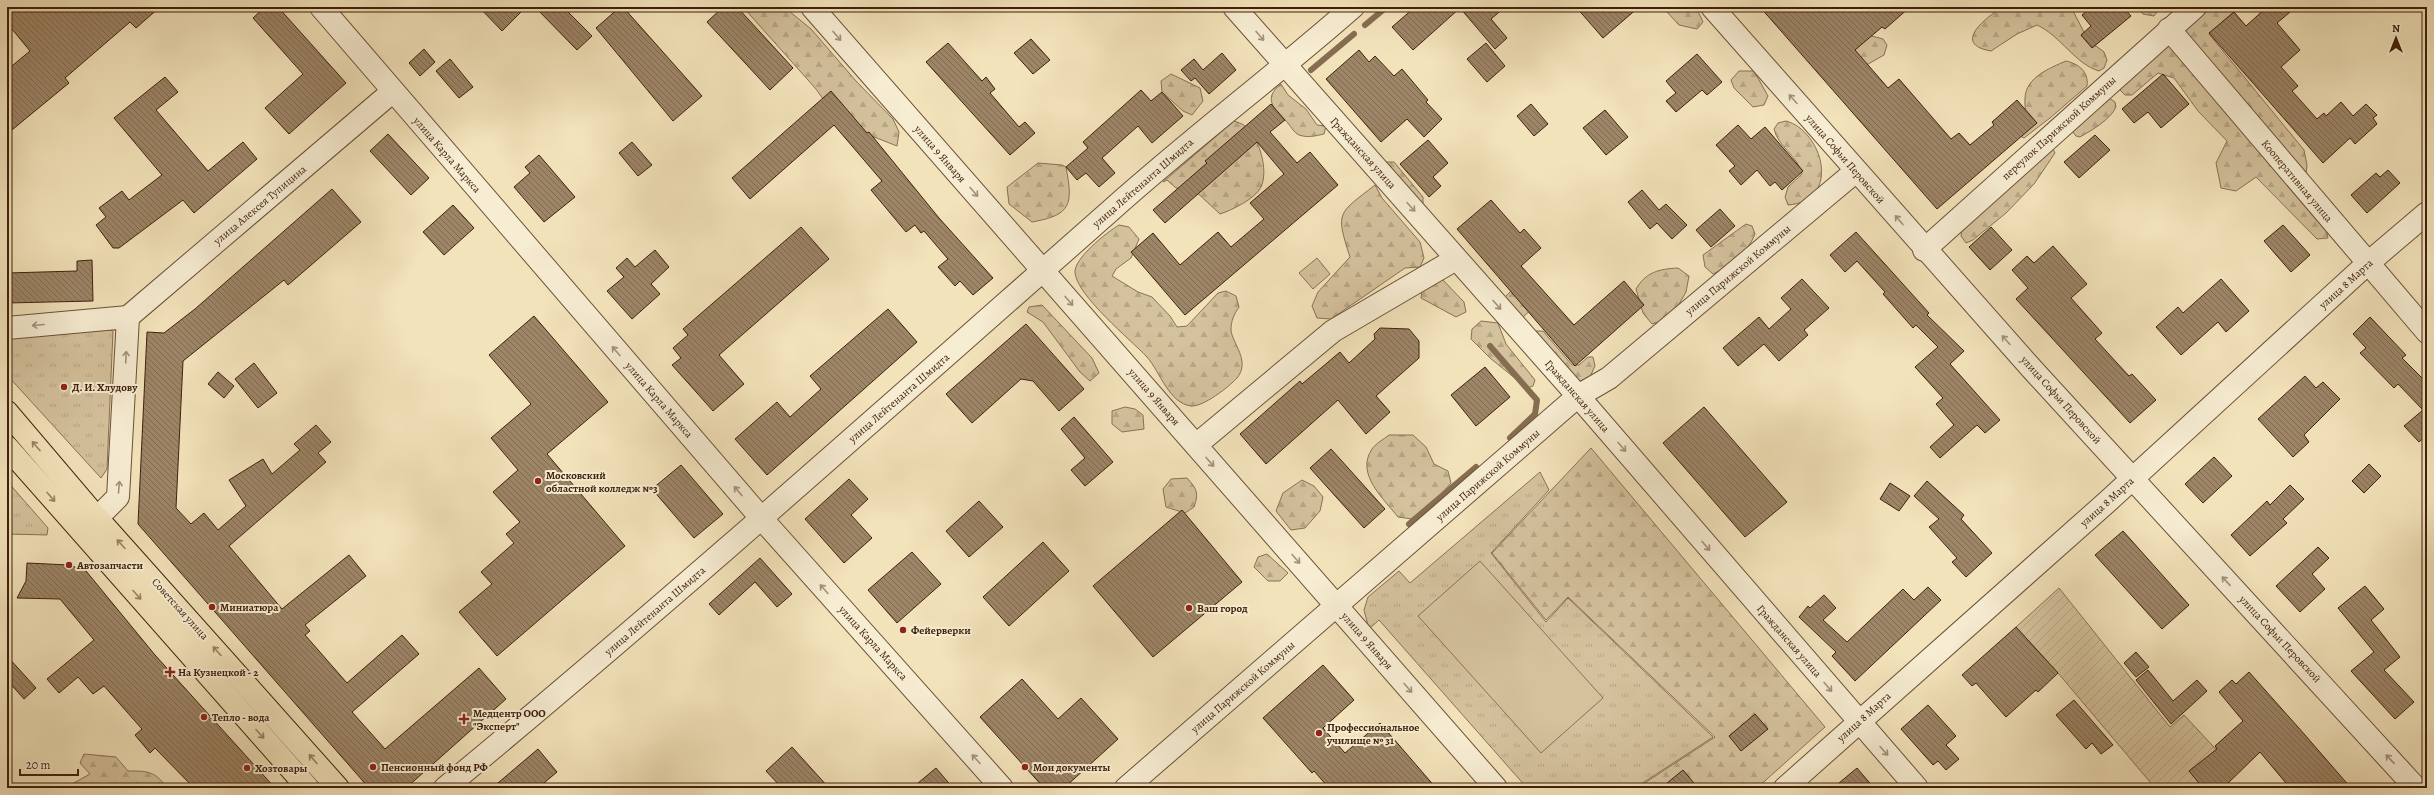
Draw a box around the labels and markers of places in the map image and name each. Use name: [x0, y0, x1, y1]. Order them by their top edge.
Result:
place label: Д. И. Хлудову: [72, 380, 138, 395]
marker: Д. И. Хлудову: [59, 382, 69, 392]
place label: Московский областной колледж №3: [546, 468, 658, 496]
marker: Московский областной колледж №3: [533, 476, 543, 486]
place label: Автозапчасти: [76, 558, 144, 573]
marker: Автозапчасти: [64, 560, 74, 570]
place label: Миниатюра: [220, 600, 279, 615]
place label: Ваш город: [1197, 601, 1248, 616]
marker: Миниатюра: [207, 602, 217, 612]
marker: Ваш город: [1184, 603, 1194, 613]
place label: Фейерверки: [911, 623, 971, 638]
marker: Фейерверки: [898, 625, 908, 635]
place label: На Кузнецкой - 2: [178, 665, 259, 680]
marker: На Кузнецкой - 2: [165, 667, 175, 677]
place label: Медцентр ООО "Эксперт": [473, 706, 546, 734]
place label: Тепло - вода: [212, 710, 270, 725]
marker: Тепло - вода: [199, 712, 209, 722]
marker: Медцентр ООО "Эксперт": [458, 713, 470, 725]
place label: Профессиональное училище № 31: [1326, 720, 1419, 748]
marker: Профессиональное училище № 31: [1314, 728, 1324, 738]
place label: Пенсионный фонд РФ: [381, 760, 488, 775]
place label: Мои документы: [1033, 760, 1111, 775]
place label: Хозтовары: [255, 761, 308, 776]
marker: Пенсионный фонд РФ: [368, 762, 378, 772]
marker: Мои документы: [1020, 762, 1030, 772]
marker: Хозтовары: [242, 763, 252, 773]

